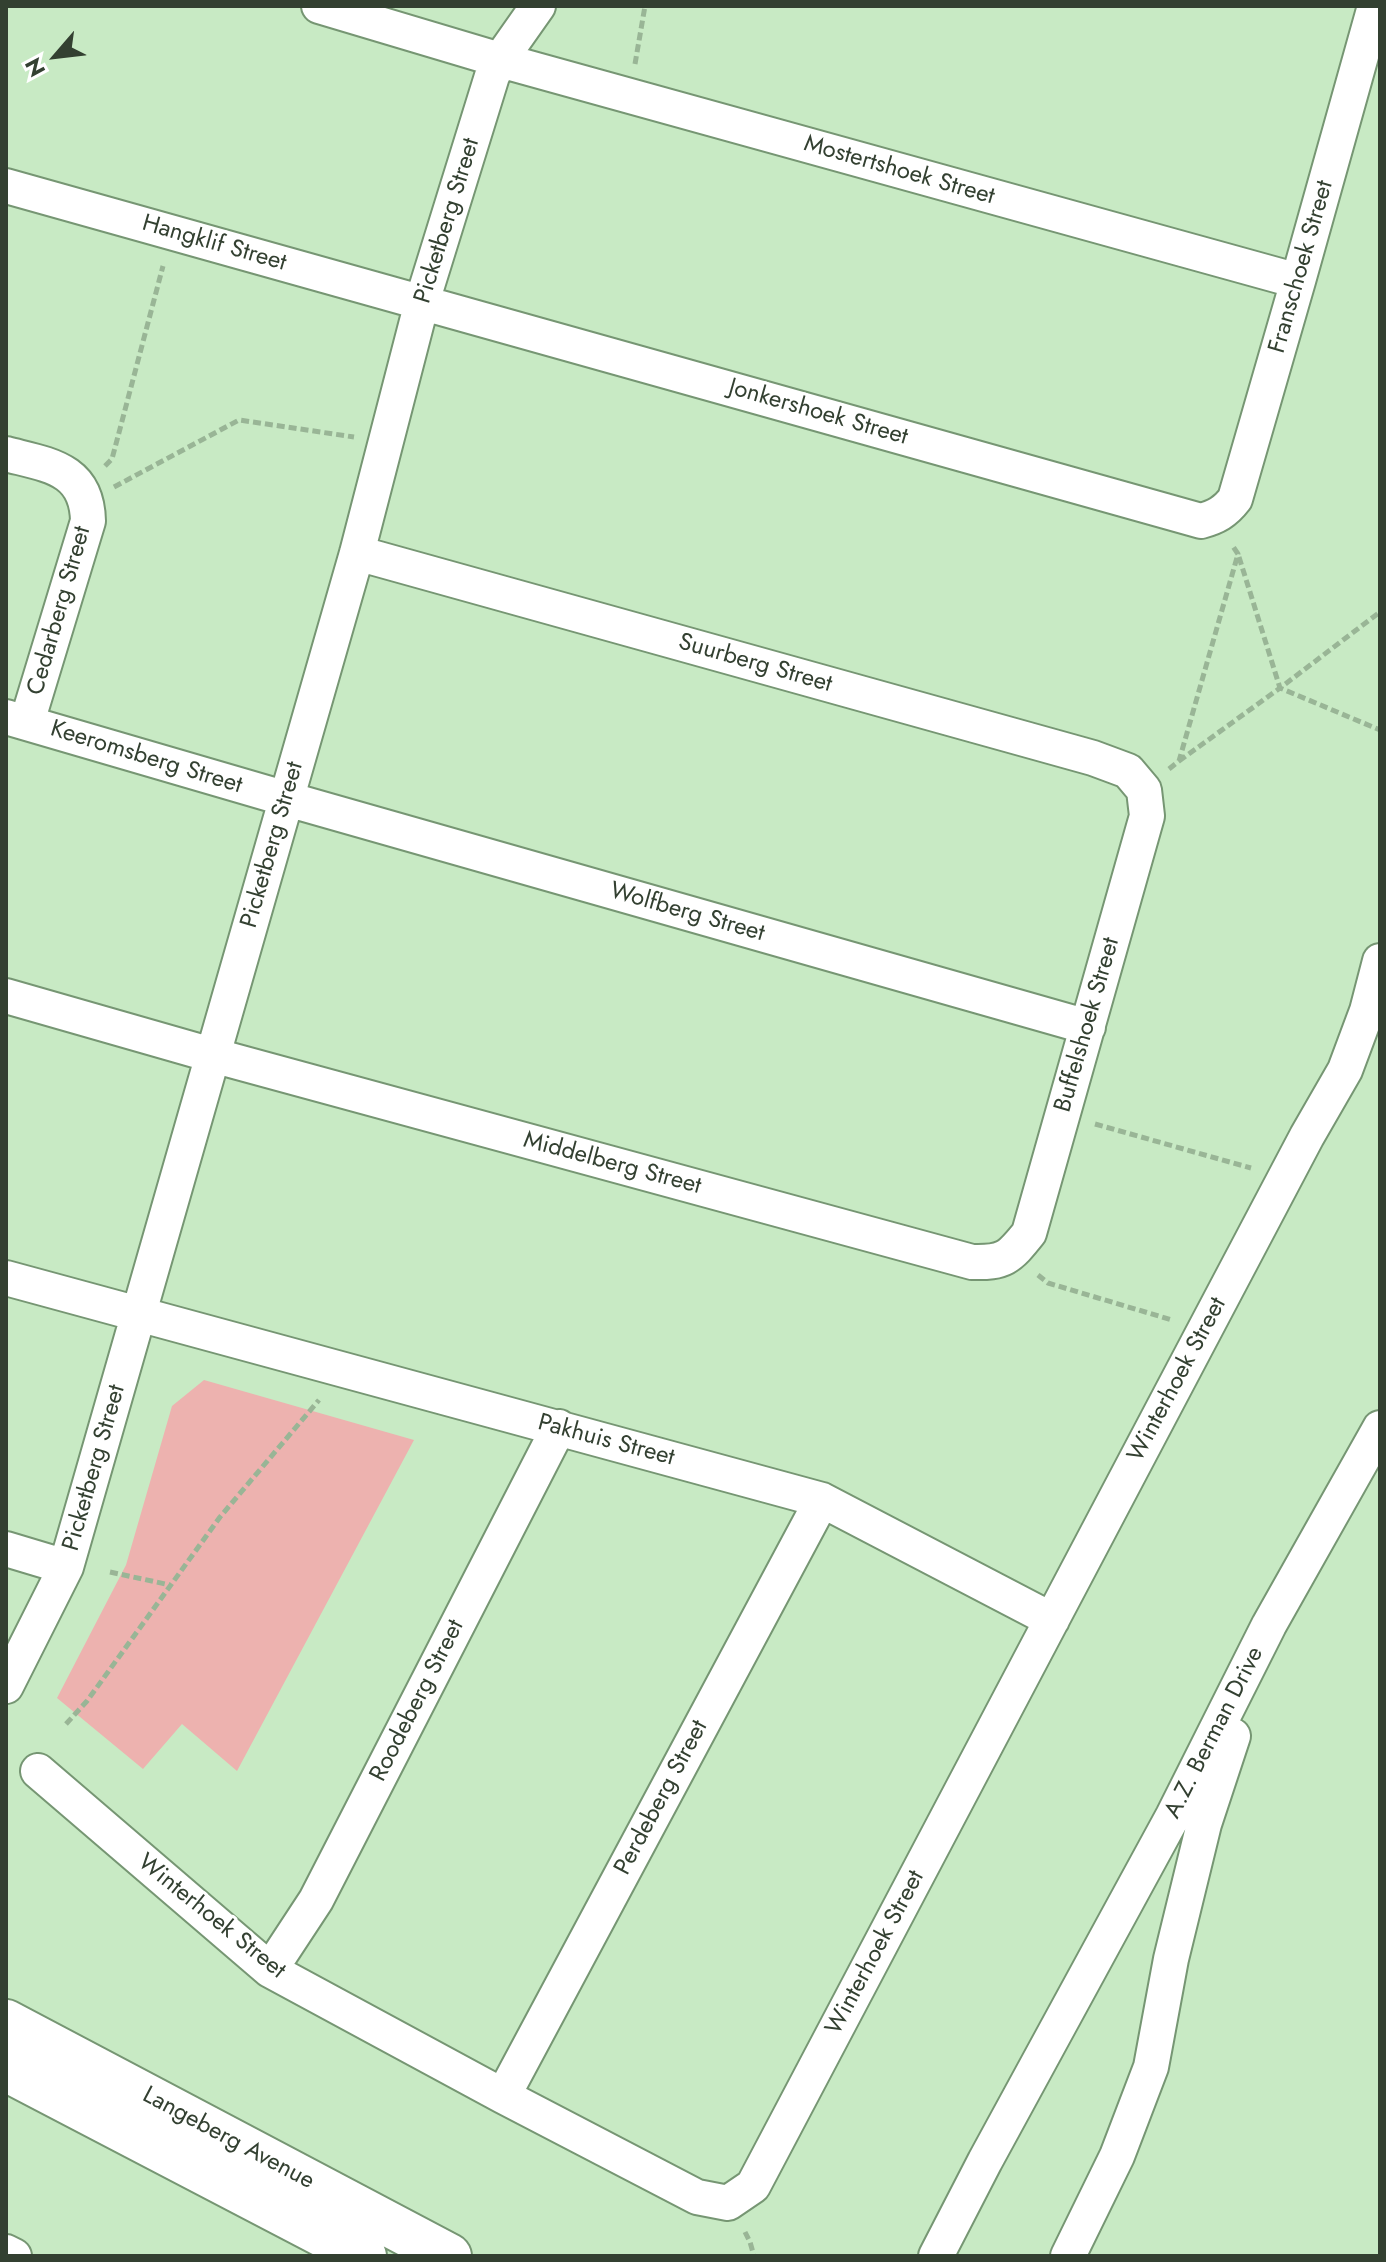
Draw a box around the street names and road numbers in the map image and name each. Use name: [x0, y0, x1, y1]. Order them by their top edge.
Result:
street label: Mostertshoek Street: [800, 130, 998, 212]
street label: Picketberg Street: [409, 135, 487, 307]
street label: Franschoek Street: [1264, 177, 1340, 357]
street label: Hangklif Street: [139, 210, 289, 278]
street label: Jonkershoek Street: [725, 374, 911, 452]
street label: Cedarberg Street: [22, 523, 98, 699]
street label: Suurberg Street: [675, 628, 835, 700]
street label: Keeromsberg Street: [47, 715, 245, 801]
street label: Picketberg Street: [236, 759, 310, 931]
street label: Wolfberg Street: [606, 877, 768, 949]
street label: Buffelshoek Street: [1049, 934, 1127, 1116]
street label: Middelberg Street: [520, 1126, 704, 1202]
street label: Winterhoek Street: [1123, 1293, 1233, 1467]
street label: Picketberg Street: [58, 1382, 132, 1554]
street label: Pakhuis Street: [535, 1409, 677, 1473]
street label: Roodeberg Street: [365, 1615, 471, 1787]
street label: A.Z. Berman Drive: [1159, 1642, 1271, 1824]
street label: Perdeberg Street: [609, 1716, 715, 1880]
street label: Winterhoek Street: [131, 1849, 291, 1985]
street label: Winterhoek Street: [821, 1866, 931, 2040]
street label: Langeberg Avenue: [137, 2082, 319, 2196]

